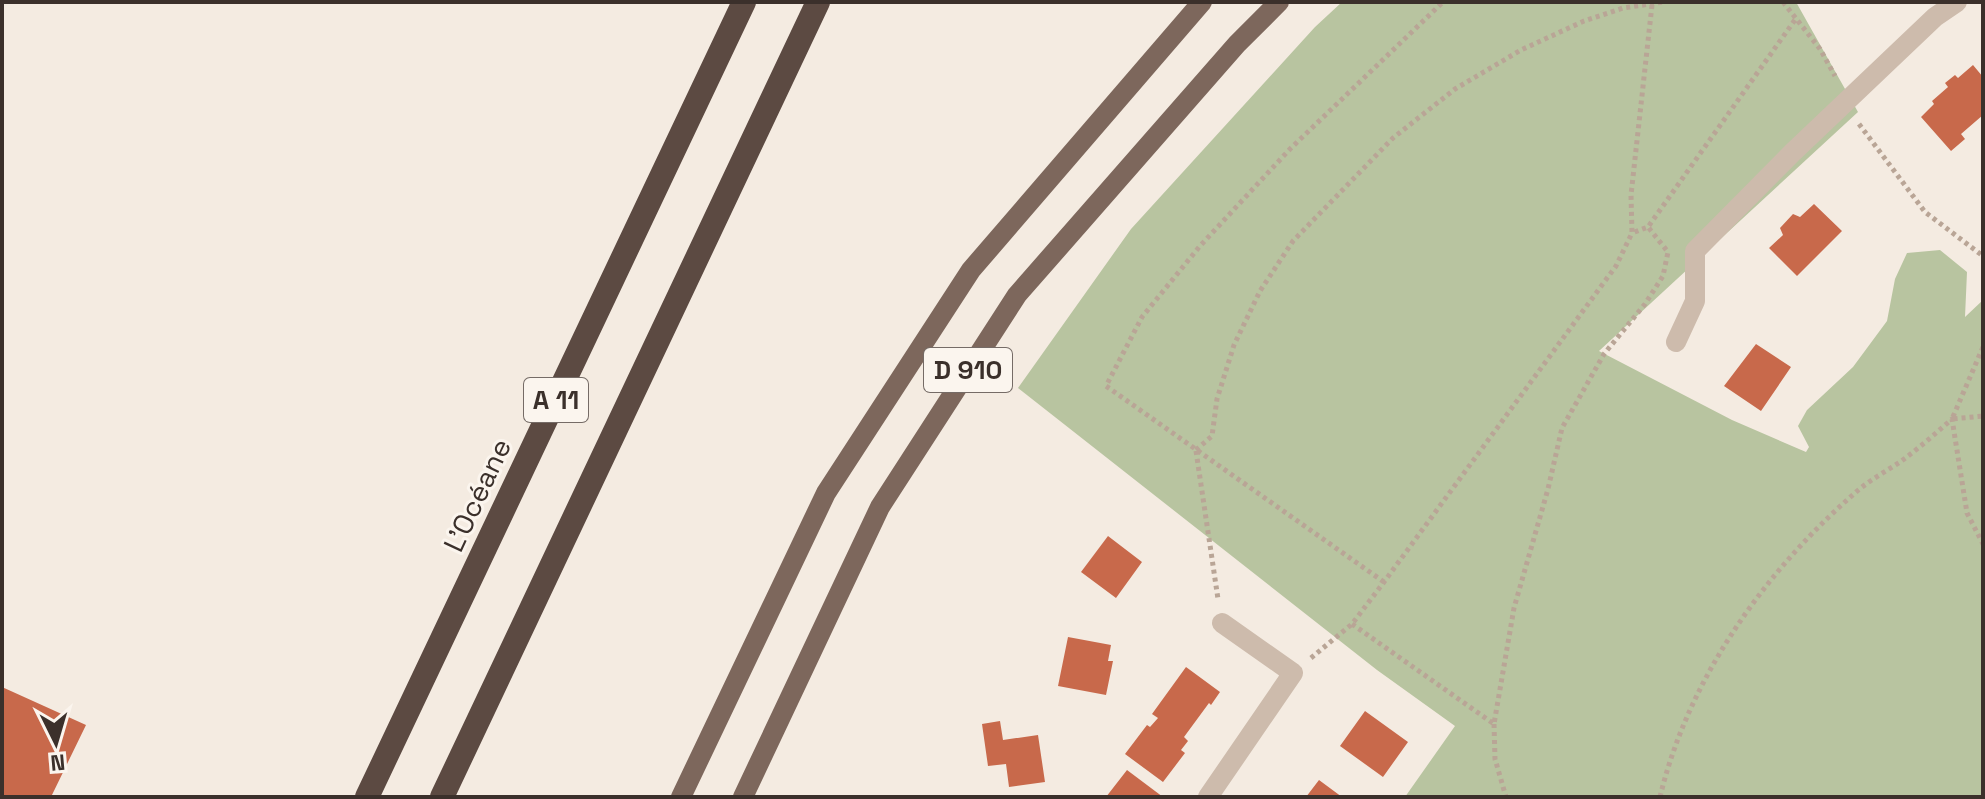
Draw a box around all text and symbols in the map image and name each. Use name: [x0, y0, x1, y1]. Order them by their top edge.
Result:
road number: D 910: [924, 348, 1012, 392]
road number: A 11: [524, 378, 588, 422]
street label: L’Océane: [435, 433, 519, 557]
north arrow: [16, 703, 96, 783]
text: N: [49, 748, 66, 778]

